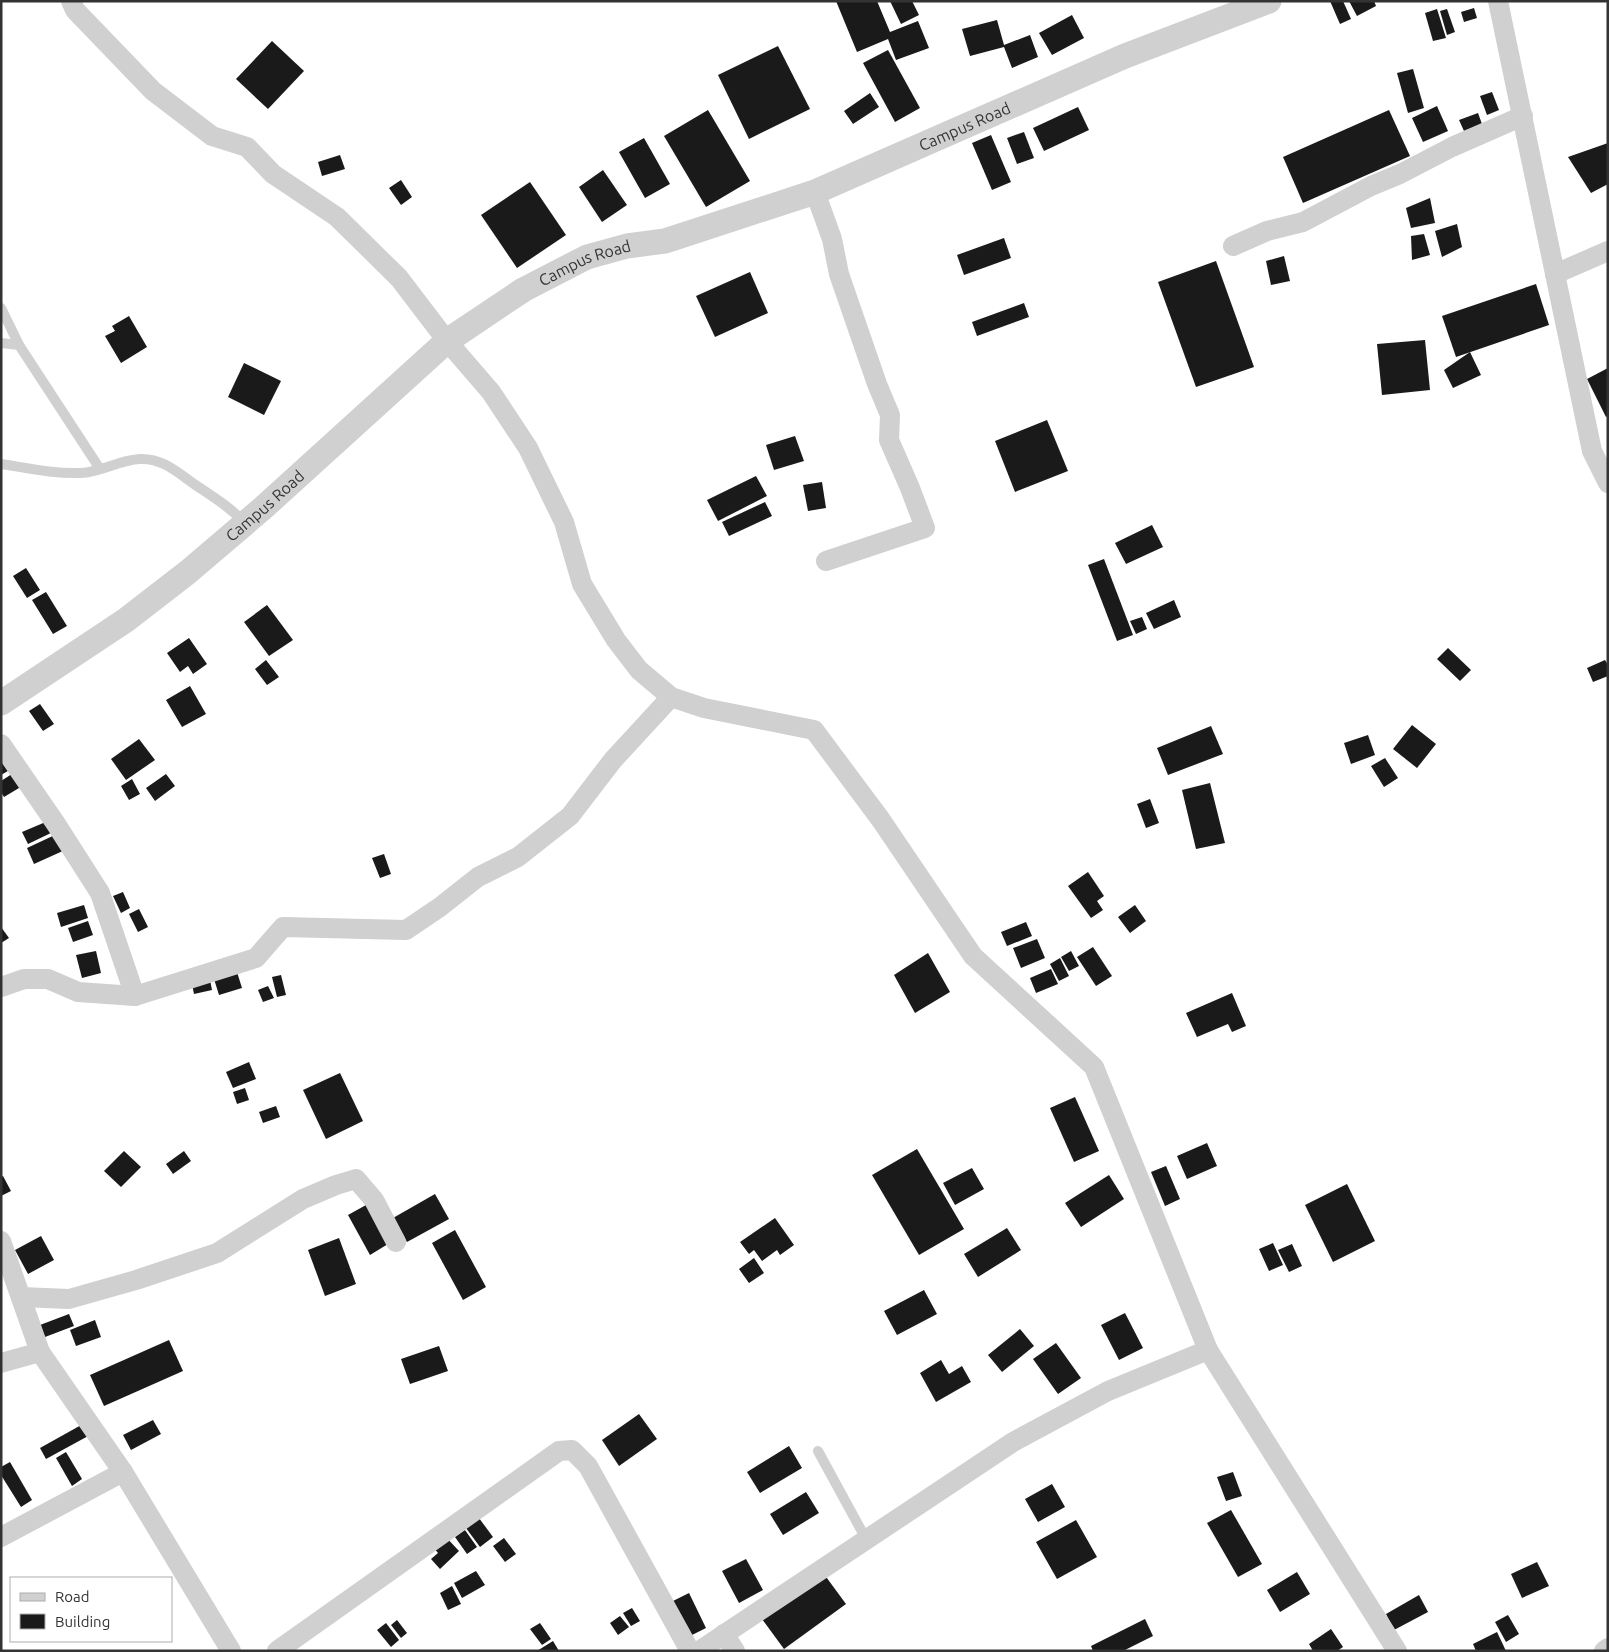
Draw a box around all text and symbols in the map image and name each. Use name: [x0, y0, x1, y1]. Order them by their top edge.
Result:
street label: Campus Road: [916, 98, 1013, 154]
street label: Campus Road: [536, 236, 633, 289]
street label: Campus Road: [222, 466, 307, 545]
legend: [10, 1577, 172, 1642]
text: Road: [55, 1588, 90, 1605]
text: Building: [55, 1613, 110, 1630]

